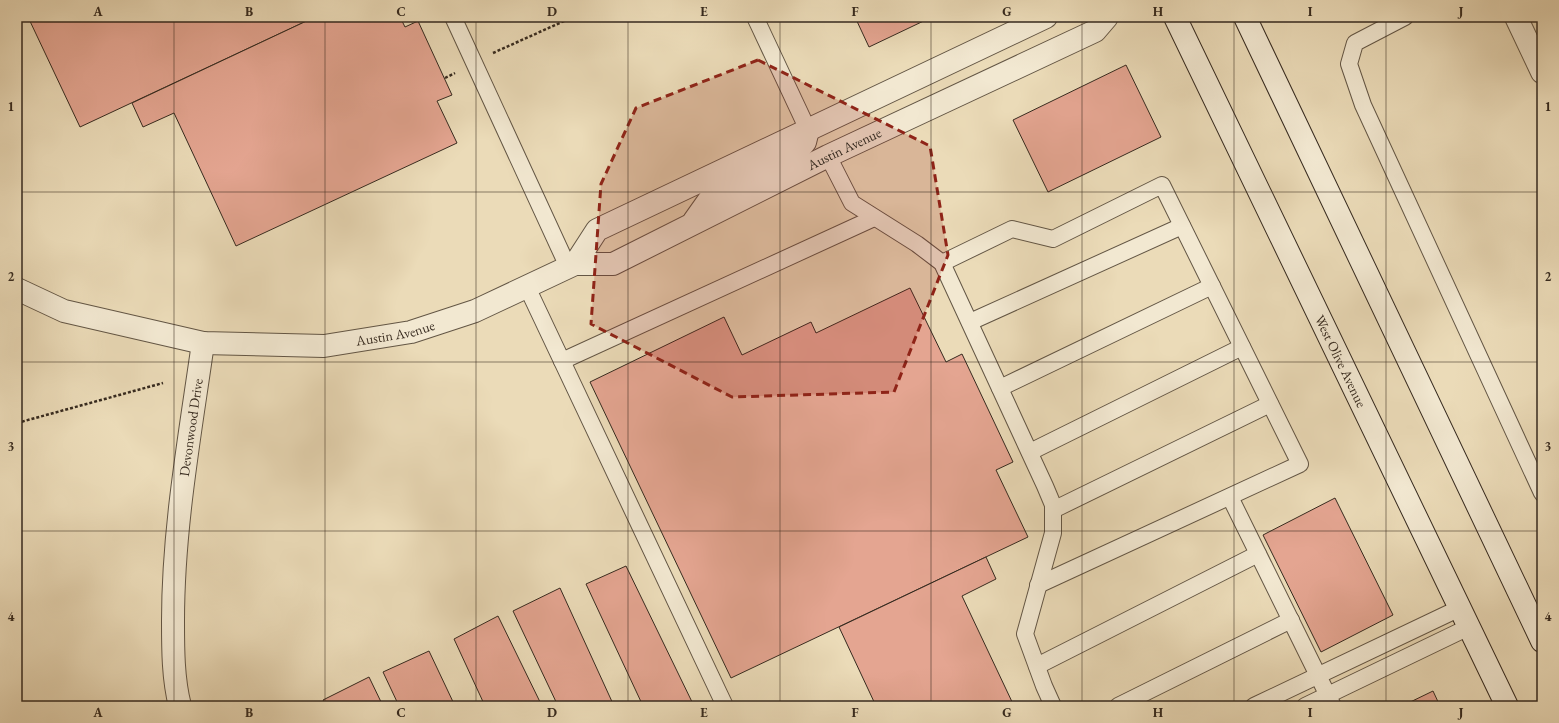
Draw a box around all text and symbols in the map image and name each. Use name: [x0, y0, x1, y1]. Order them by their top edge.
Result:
text: A: [92, 3, 103, 20]
text: B: [245, 3, 253, 20]
text: C: [396, 3, 406, 20]
text: D: [547, 3, 557, 20]
text: E: [700, 3, 708, 20]
text: F: [851, 3, 859, 20]
text: G: [1002, 3, 1012, 20]
text: H: [1153, 3, 1164, 20]
text: I: [1308, 3, 1313, 20]
text: J: [1457, 3, 1464, 20]
text: 1: [8, 98, 15, 115]
text: 1: [1545, 98, 1552, 115]
street label: Austin Avenue: [803, 123, 885, 174]
text: 2: [8, 268, 15, 285]
text: 2: [1545, 268, 1552, 285]
street label: West Olive Avenue: [1311, 312, 1371, 411]
street label: Austin Avenue: [354, 316, 437, 350]
street label: Devonwood Drive: [175, 377, 207, 478]
text: 3: [8, 438, 15, 455]
text: 3: [1545, 438, 1552, 455]
text: 4: [8, 608, 15, 625]
text: 4: [1545, 608, 1552, 625]
text: A: [92, 704, 103, 721]
text: B: [245, 704, 253, 721]
text: C: [396, 704, 406, 721]
text: D: [547, 704, 557, 721]
text: E: [700, 704, 708, 721]
text: F: [851, 704, 859, 721]
text: G: [1002, 704, 1012, 721]
text: H: [1153, 704, 1164, 721]
text: I: [1308, 704, 1313, 721]
text: J: [1457, 704, 1464, 721]

